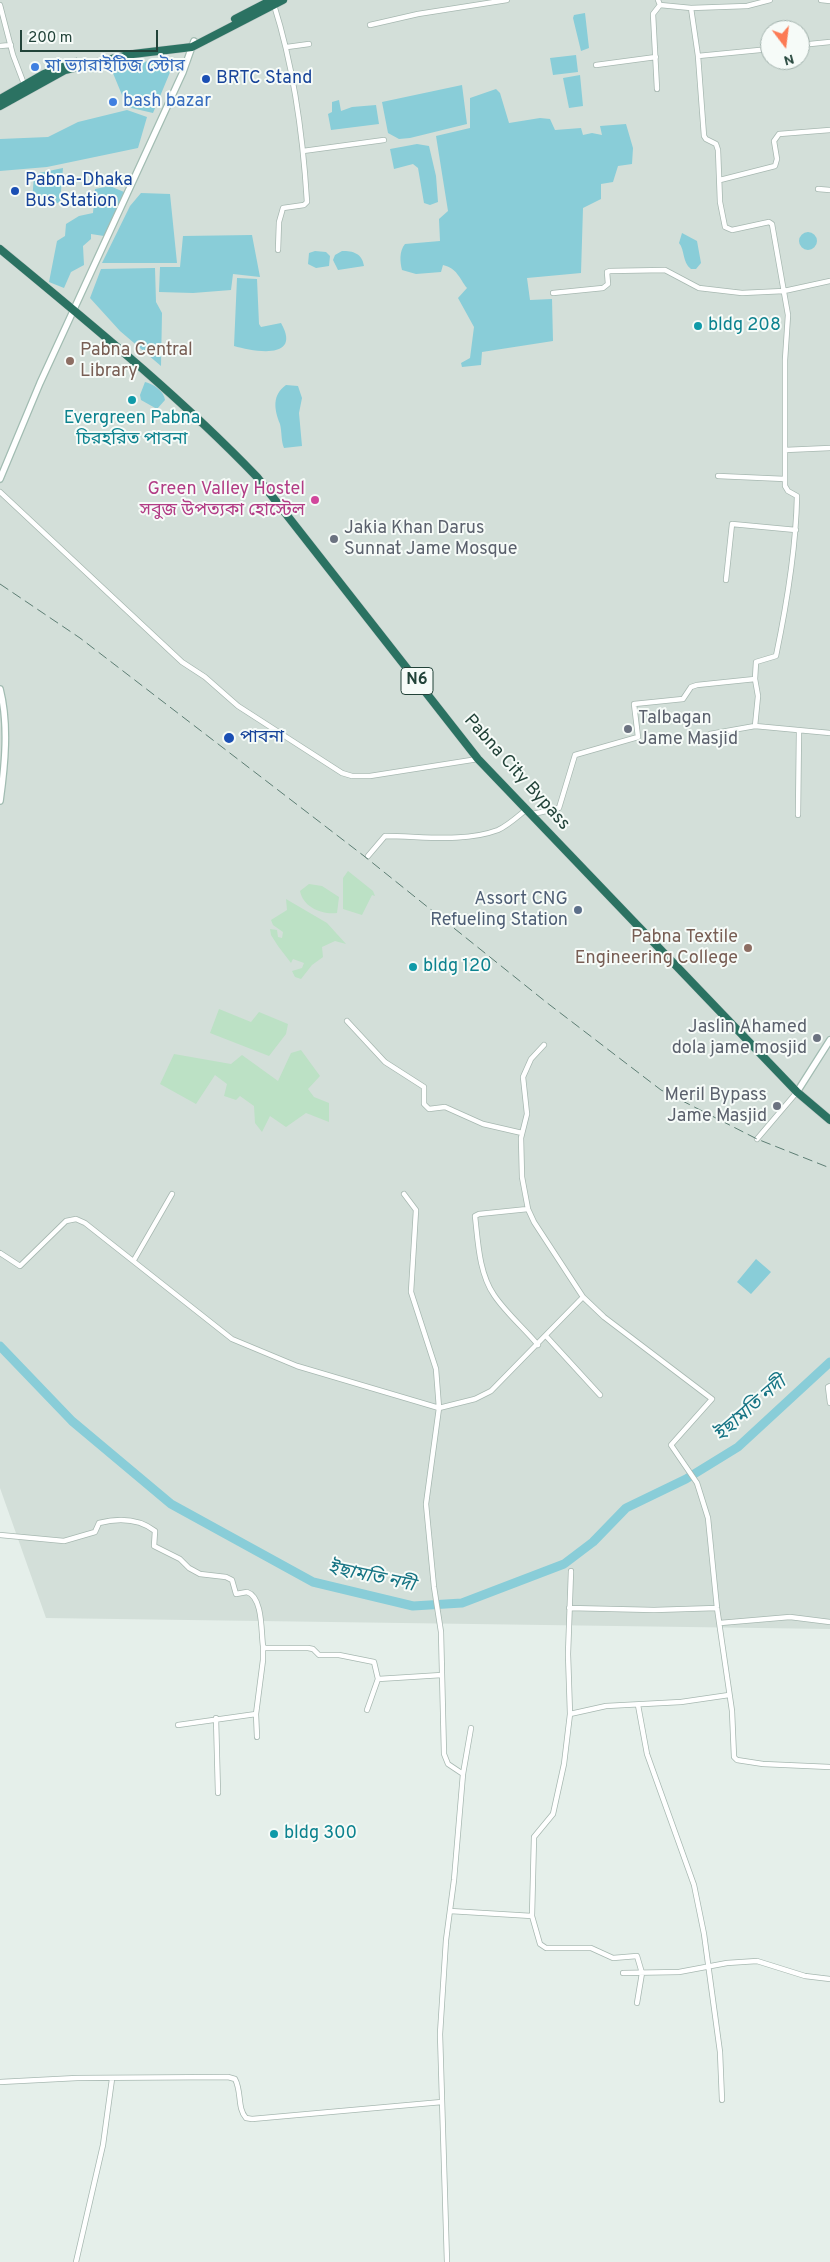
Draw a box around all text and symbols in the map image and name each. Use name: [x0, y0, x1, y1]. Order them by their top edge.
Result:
scale bar: [22, 20, 160, 52]
north arrow: [760, 20, 810, 70]
text: 200 m: [28, 29, 73, 48]
text: N: [782, 49, 796, 69]
place label: মা ভ‍্যারাইটিজ স্টোর: [45, 56, 185, 78]
marker: মা ভ‍্যারাইটিজ স্টোর: [29, 61, 41, 73]
place label: BRTC Stand: [216, 68, 312, 90]
marker: BRTC Stand: [200, 73, 212, 85]
place label: bash bazar: [123, 91, 211, 113]
marker: bash bazar: [107, 96, 119, 108]
place label: Pabna-Dhaka Bus Station: [25, 170, 133, 212]
marker: Pabna-Dhaka Bus Station: [9, 185, 21, 197]
place label: bldg 208: [708, 315, 781, 337]
marker: bldg 208: [692, 320, 704, 332]
place label: Pabna Central Library: [80, 340, 193, 382]
marker: Pabna Central Library: [64, 355, 76, 367]
marker: Evergreen Pabna চিরহরিত পাবনা: [126, 394, 138, 406]
place label: Evergreen Pabna চিরহরিত পাবনা: [64, 408, 200, 450]
place label: Green Valley Hostel সবুজ উপত্যকা হোস্টেল: [140, 479, 305, 522]
marker: Green Valley Hostel সবুজ উপত্যকা হোস্টেল: [309, 494, 321, 506]
place label: Jakia Khan Darus Sunnat Jame Mosque: [344, 518, 517, 560]
marker: Jakia Khan Darus Sunnat Jame Mosque: [328, 533, 340, 545]
road number: N6: [401, 668, 433, 694]
place label: Talbagan Jame Masjid: [638, 708, 738, 751]
street label: Pabna City Bypass: [458, 711, 574, 835]
marker: Talbagan Jame Masjid: [622, 723, 634, 735]
place label: পাবনা: [240, 727, 284, 749]
marker: পাবনা: [222, 731, 236, 745]
place label: Assort CNG Refueling Station: [430, 889, 568, 932]
marker: Assort CNG Refueling Station: [572, 904, 584, 916]
place label: Pabna Textile Engineering College: [575, 927, 738, 970]
marker: Pabna Textile Engineering College: [742, 942, 754, 954]
place label: bldg 120: [423, 956, 492, 978]
marker: bldg 120: [407, 961, 419, 973]
place label: Jaslin Ahamed dola jame mosjid: [672, 1017, 807, 1060]
marker: Jaslin Ahamed dola jame mosjid: [811, 1032, 823, 1044]
place label: Meril Bypass Jame Masjid: [664, 1085, 767, 1128]
marker: Meril Bypass Jame Masjid: [771, 1100, 783, 1112]
water label: ইছামতি নদী: [710, 1372, 792, 1448]
water label: ইছামতি নদী: [325, 1558, 417, 1598]
place label: bldg 300: [284, 1823, 357, 1845]
marker: bldg 300: [268, 1828, 280, 1840]

